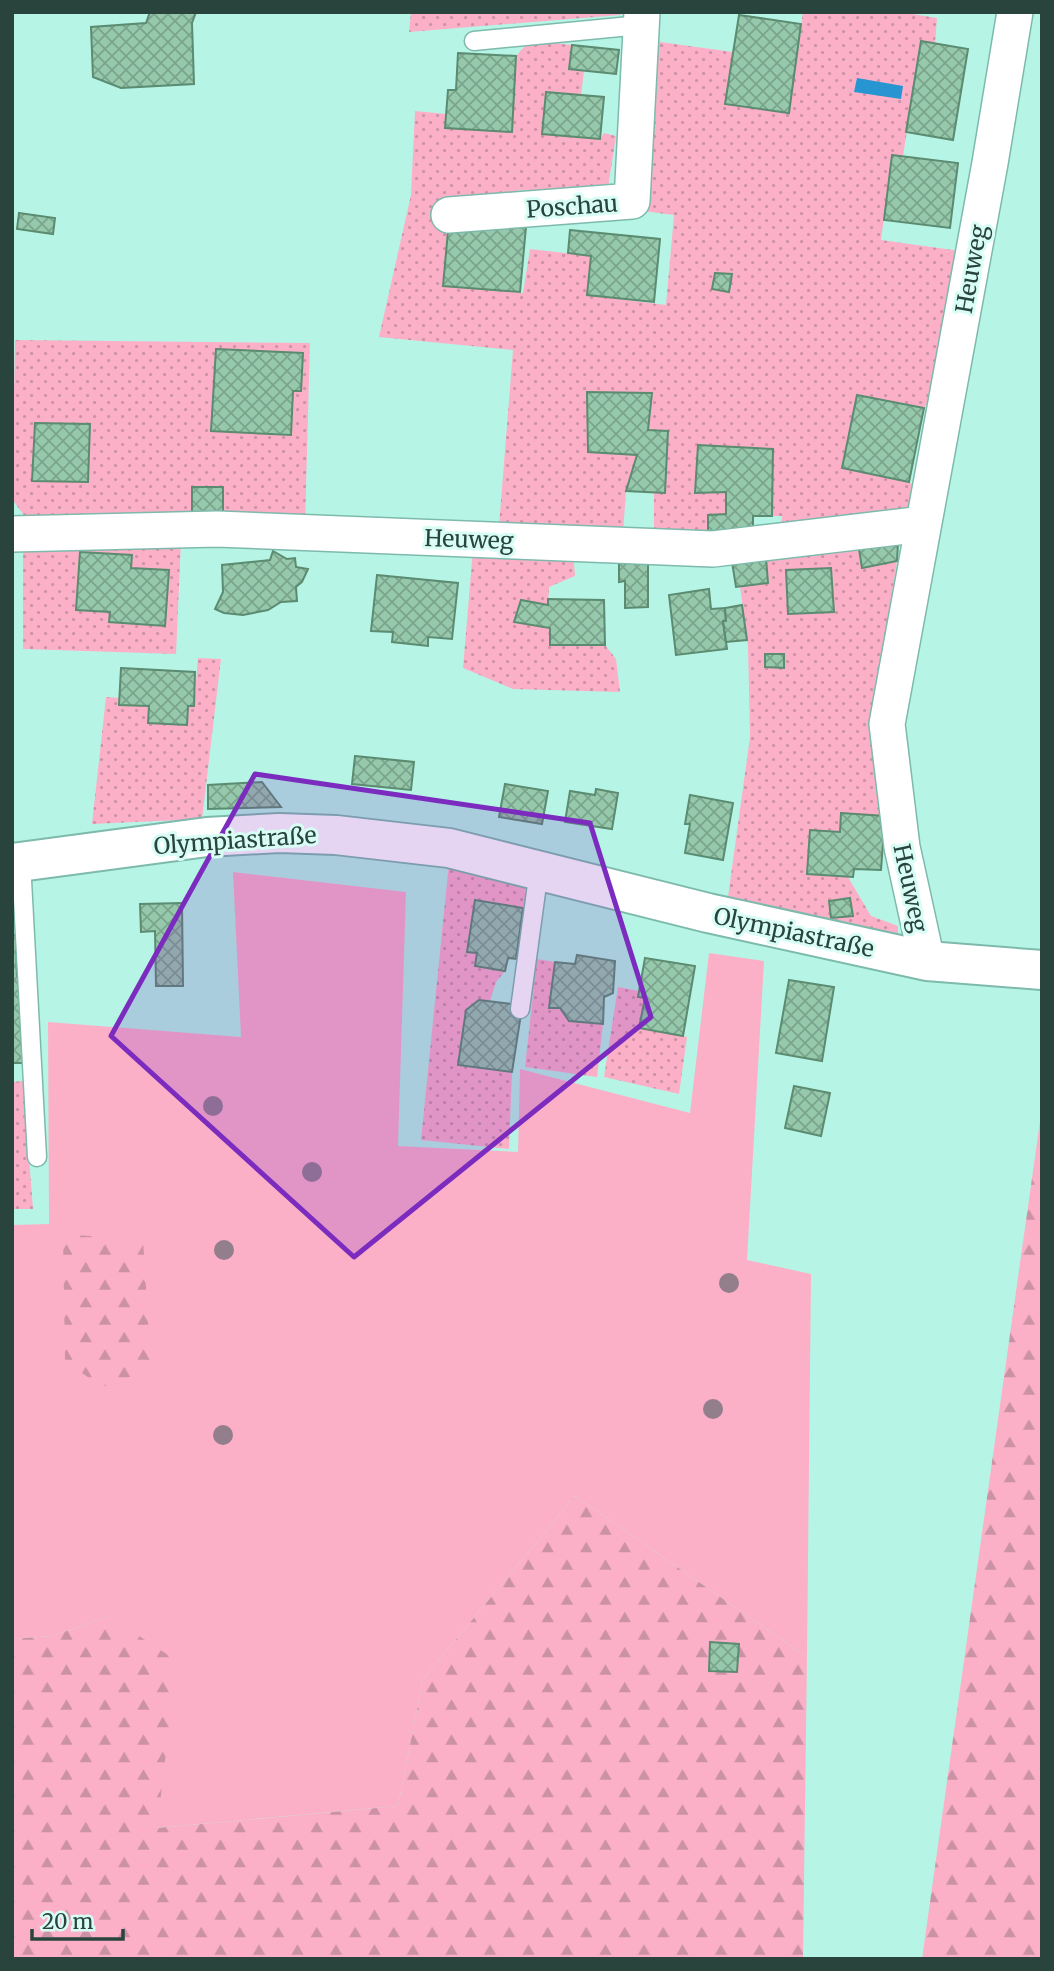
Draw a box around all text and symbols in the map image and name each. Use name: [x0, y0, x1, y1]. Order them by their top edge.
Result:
street label: Poschau: [525, 188, 619, 224]
street label: Heuweg: [949, 222, 993, 316]
street label: Heuweg: [424, 523, 514, 555]
street label: Olympiastraße: [153, 820, 317, 860]
street label: Heuweg: [887, 841, 935, 935]
street label: Olympiastraße: [711, 901, 877, 963]
scale bar: [32, 1898, 122, 1942]
text: 20 m: [42, 1908, 94, 1935]

